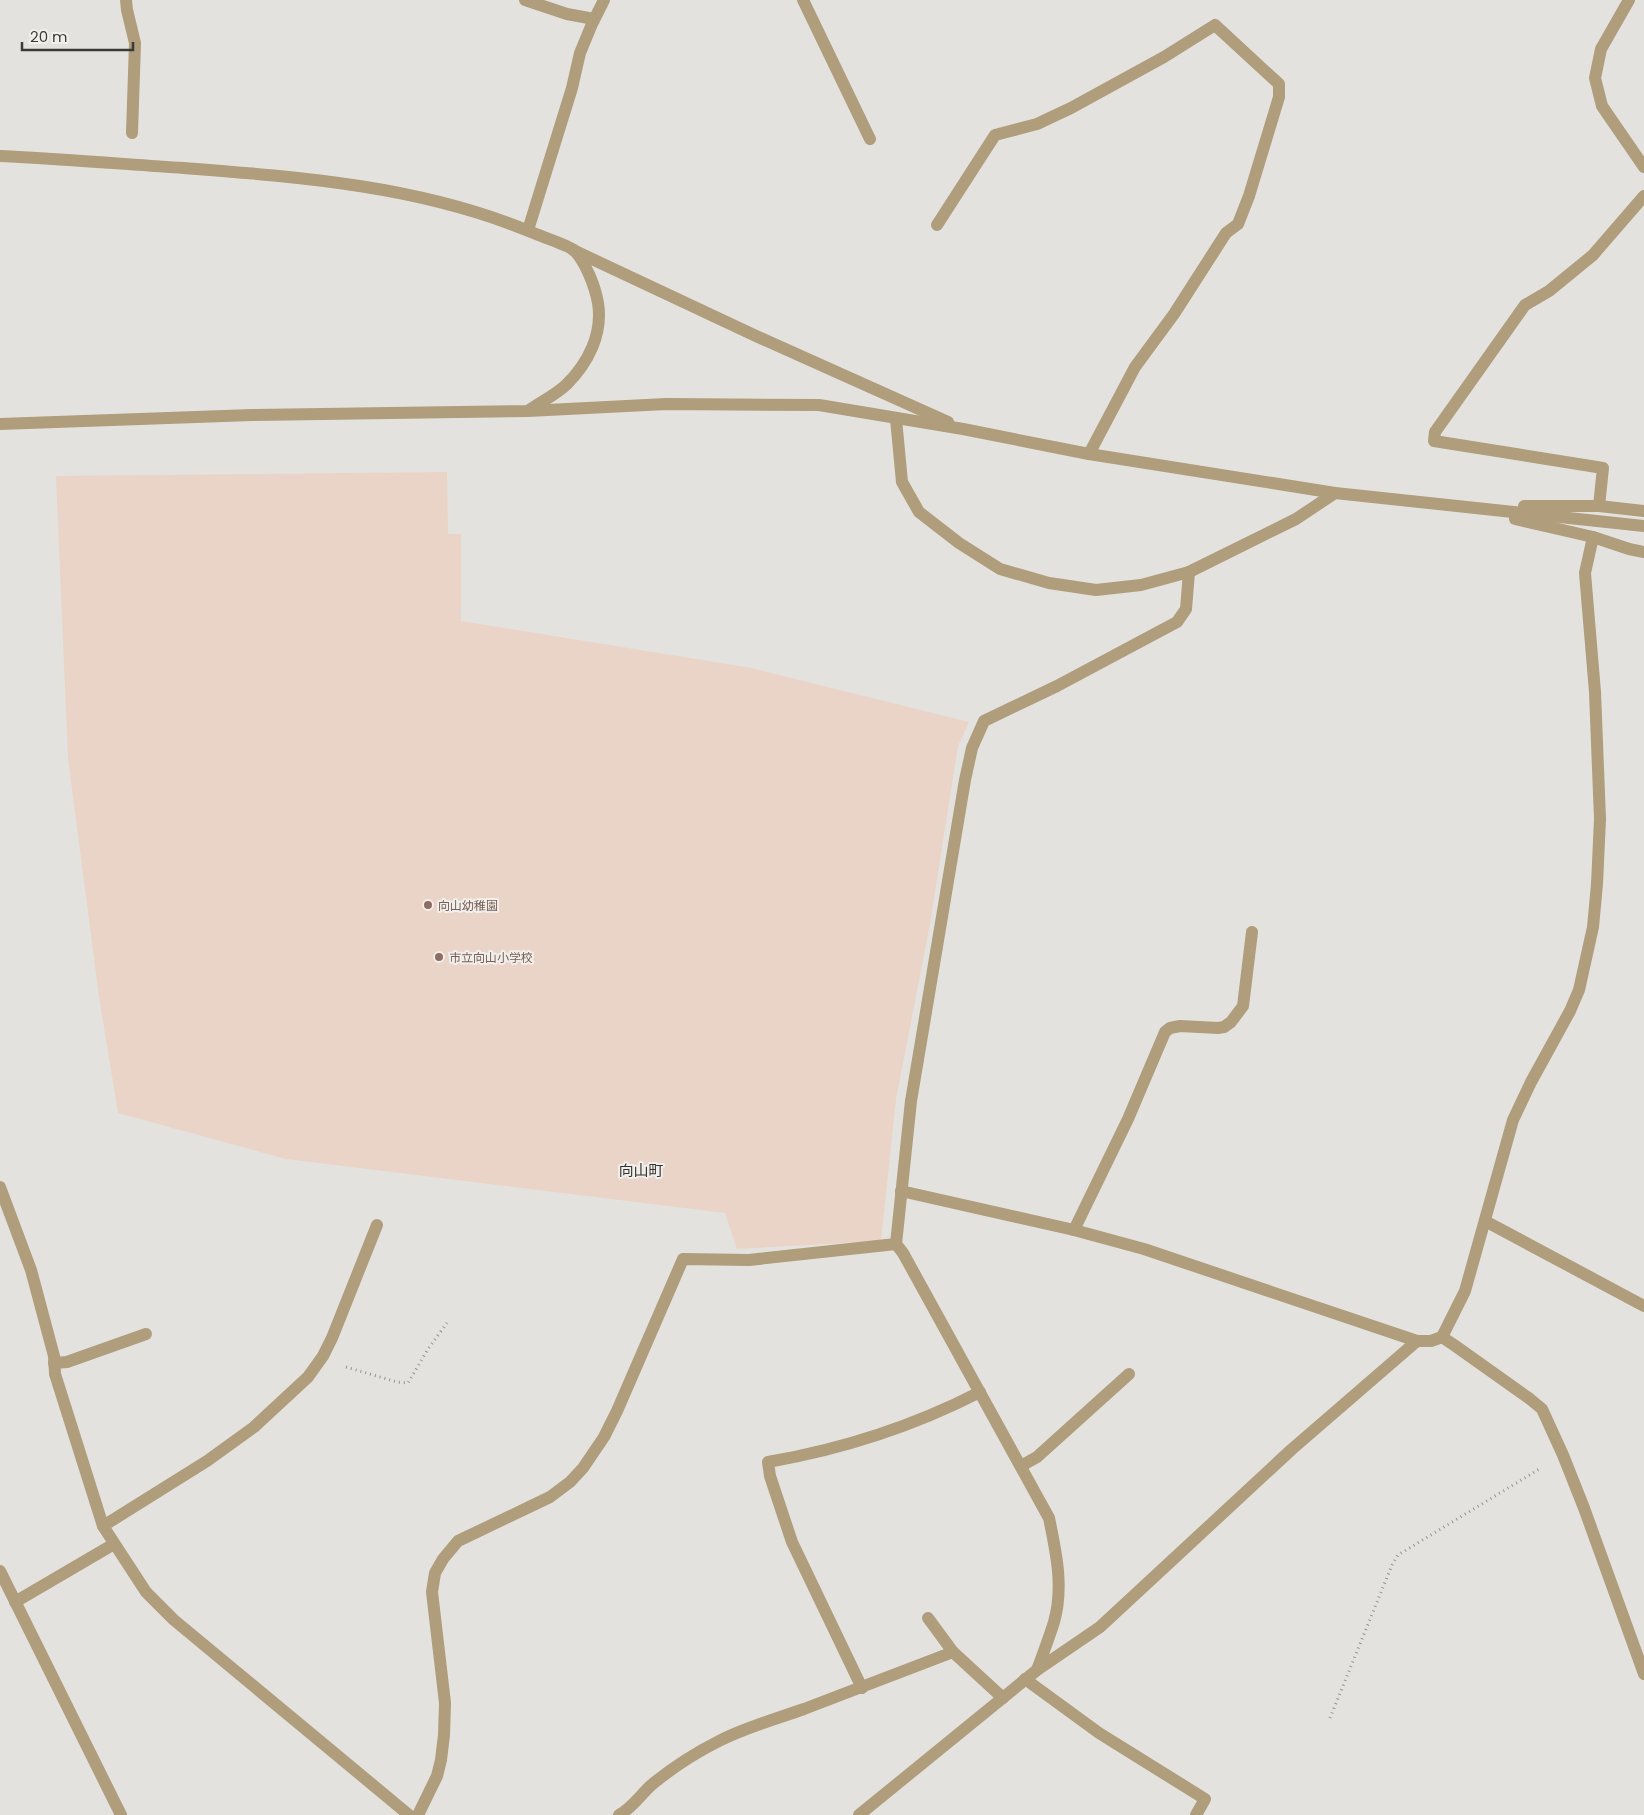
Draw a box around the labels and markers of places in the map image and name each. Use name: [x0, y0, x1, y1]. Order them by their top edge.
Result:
place label: 向山幼稚園: [438, 897, 498, 914]
marker: 向山幼稚園: [422, 899, 434, 911]
place label: 市立向山小学校: [449, 949, 533, 966]
marker: 市立向山小学校: [433, 951, 445, 963]

